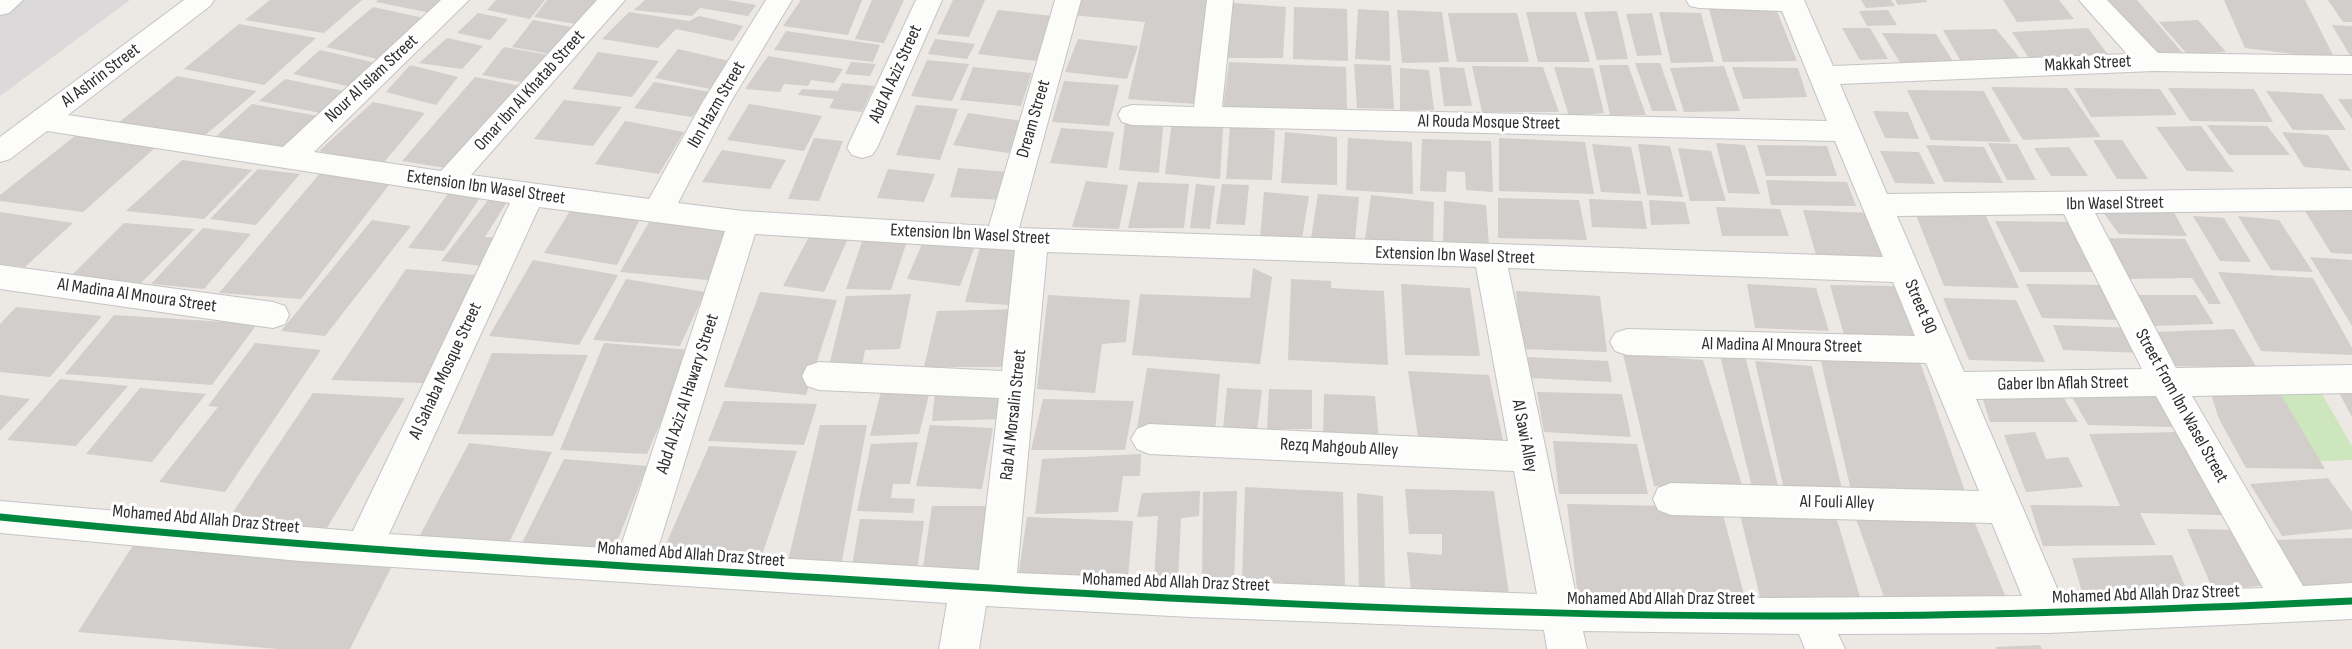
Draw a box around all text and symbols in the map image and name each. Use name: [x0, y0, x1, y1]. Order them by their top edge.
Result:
street label: Abd Al Aziz Street: [865, 22, 927, 126]
street label: Omar Ibn Al Khatab Street: [470, 26, 590, 156]
street label: Nour Al Islam Street: [321, 30, 423, 128]
street label: Al Ashrin Street: [57, 39, 145, 113]
street label: Makkah Street: [2044, 51, 2132, 77]
street label: Ibn Hazm Street: [683, 58, 751, 152]
street label: Dream Street: [1013, 77, 1055, 161]
street label: Al Rouda Mosque Street: [1418, 111, 1560, 135]
street label: Extension Ibn Wasel Street: [405, 166, 567, 210]
street label: Ibn Wasel Street: [2066, 192, 2164, 216]
street label: Extension Ibn Wasel Street: [890, 220, 1050, 250]
street label: Extension Ibn Wasel Street: [1375, 242, 1535, 270]
street label: Al Madina Al Mnoura Street: [56, 274, 218, 318]
street label: Street 90: [1899, 277, 1941, 337]
street label: Al Sahaba Mosque Street: [405, 299, 487, 443]
street label: Abd Al Aziz Al Hawary Street: [652, 311, 724, 477]
street label: Street From Ibn Wasel Street: [2130, 325, 2232, 487]
street label: Al Madina Al Mnoura Street: [1702, 334, 1862, 358]
street label: Rab Al Morsalin Street: [996, 348, 1032, 482]
street label: Gaber Ibn Aflah Street: [1997, 372, 2129, 396]
street label: Al Sawi Alley: [1506, 398, 1542, 474]
street label: Rezq Mahgoub Alley: [1279, 434, 1399, 462]
street label: Al Fouli Alley: [1800, 492, 1874, 514]
street label: Mohamed Abd Allah Draz Street: [112, 501, 300, 539]
street label: Mohamed Abd Allah Draz Street: [597, 538, 785, 572]
street label: Mohamed Abd Allah Draz Street: [1082, 569, 1270, 597]
street label: Mohamed Abd Allah Draz Street: [2052, 581, 2240, 609]
street label: Mohamed Abd Allah Draz Street: [1567, 588, 1755, 610]

